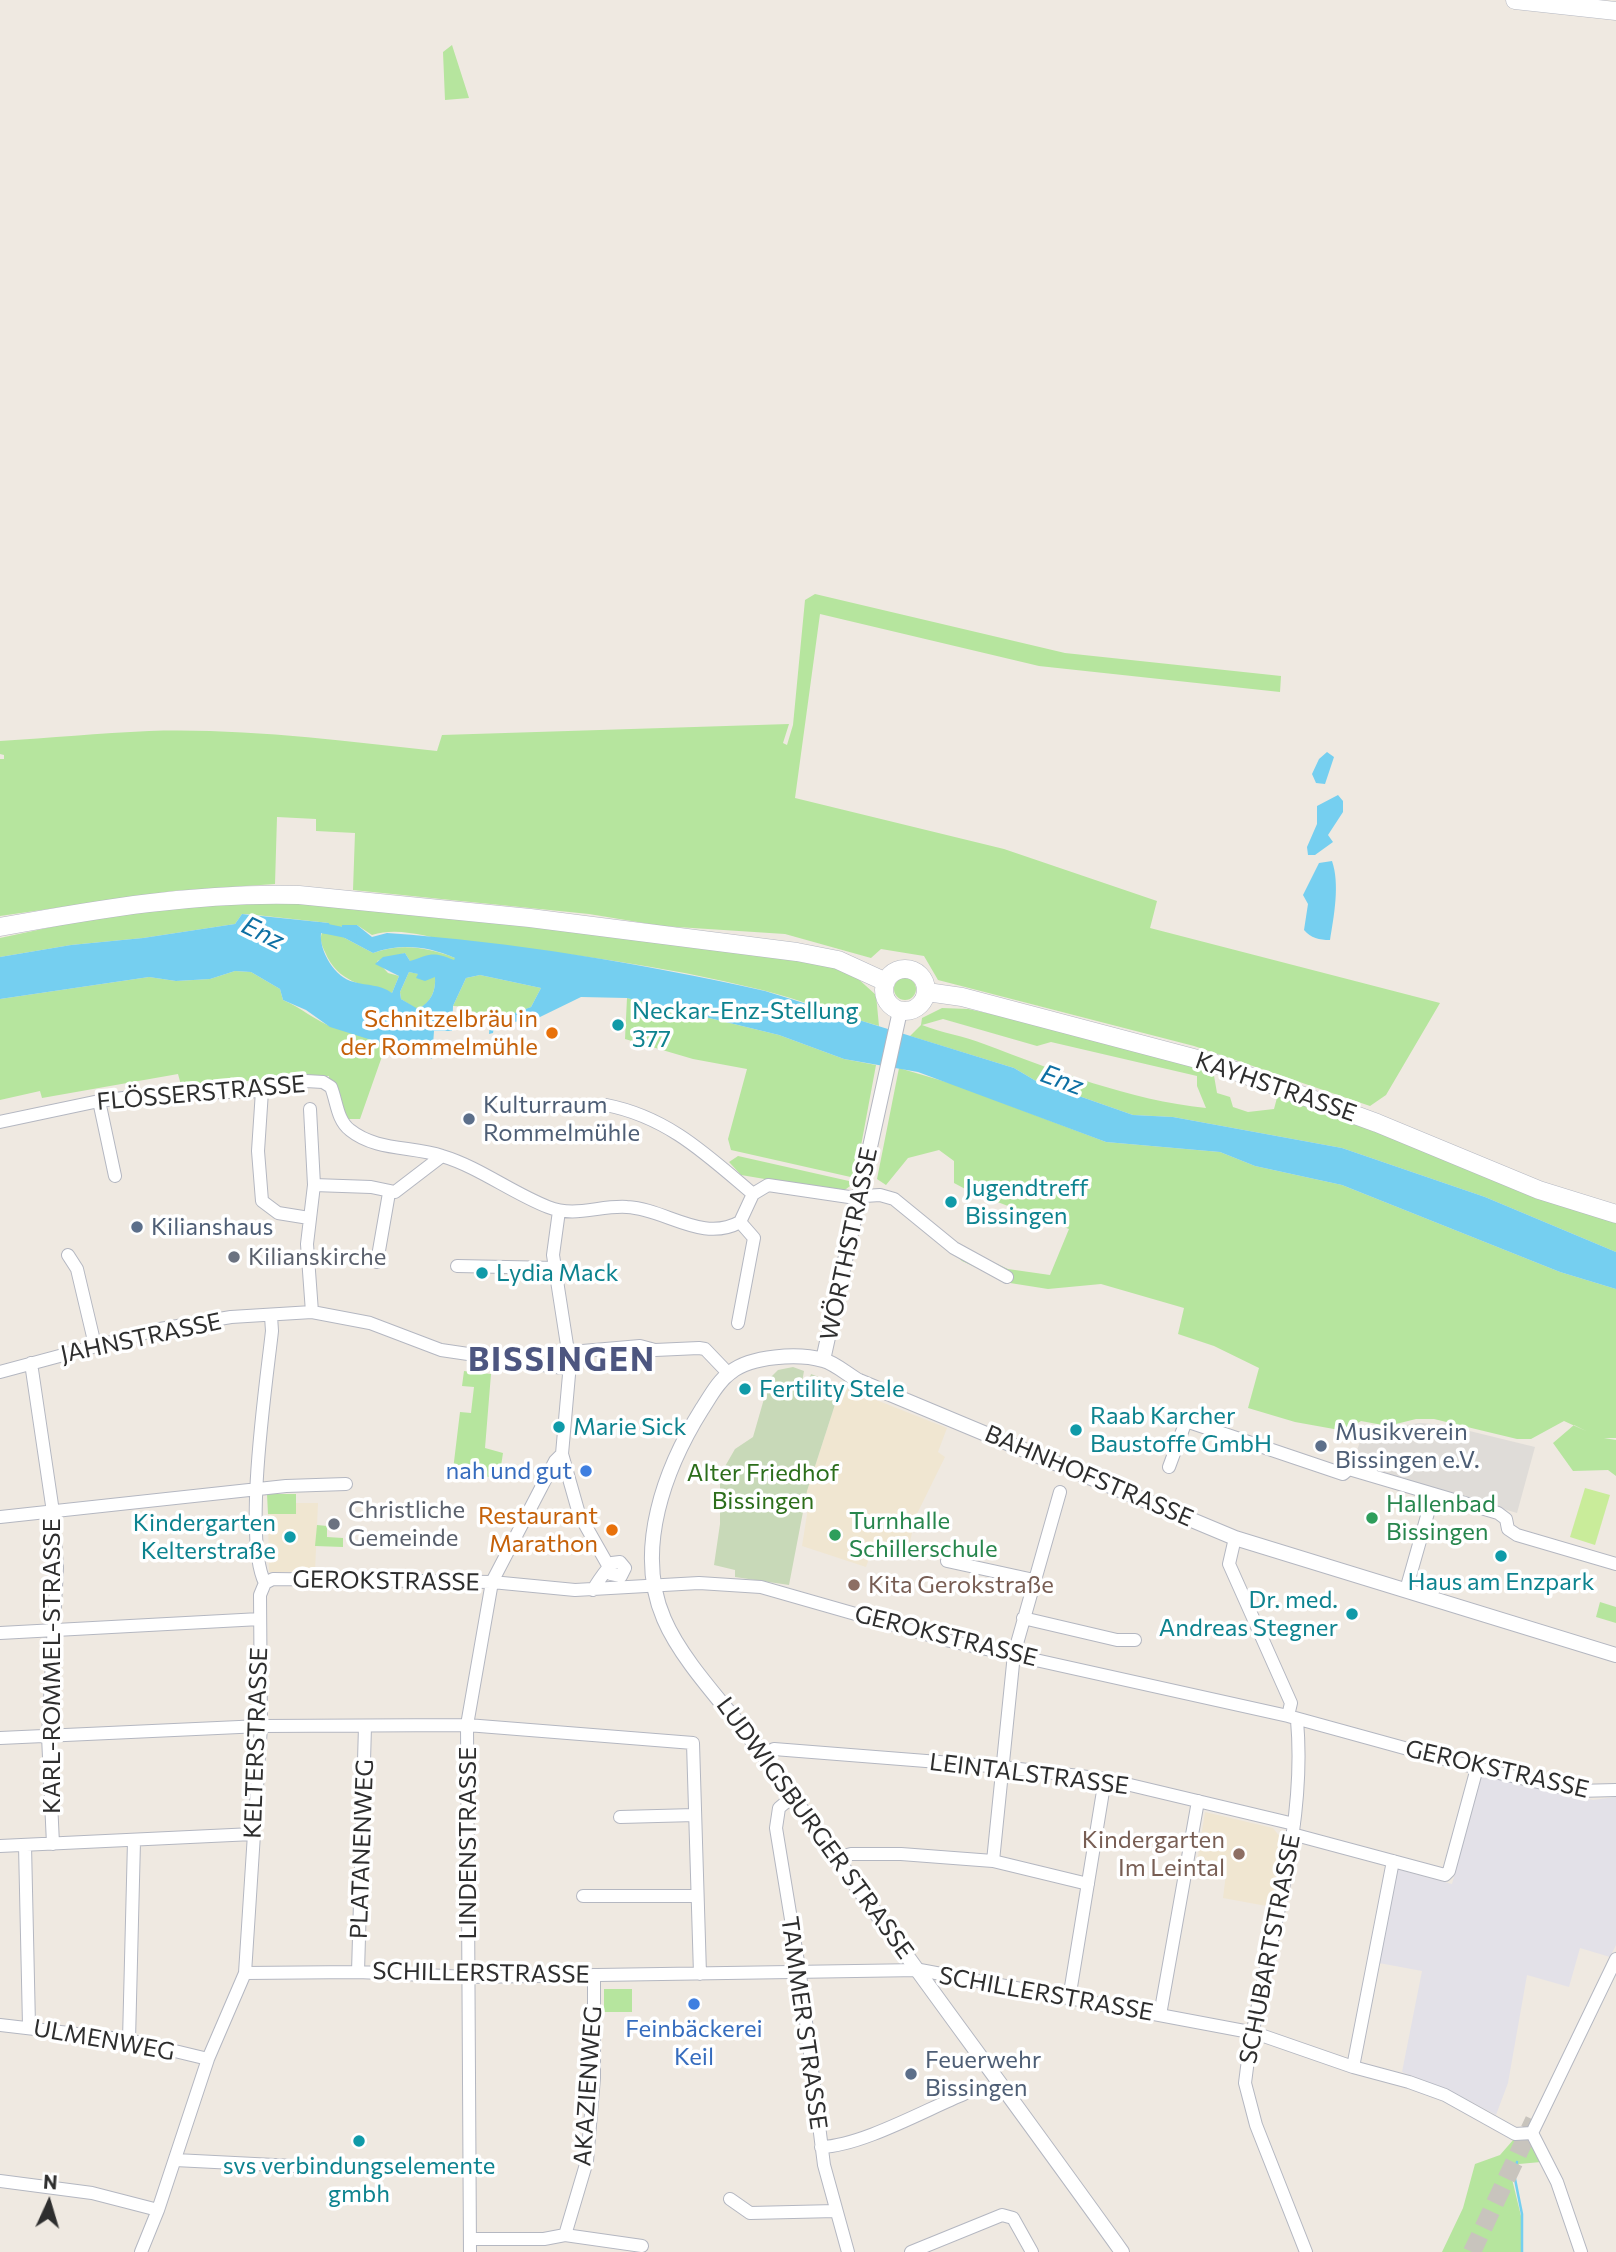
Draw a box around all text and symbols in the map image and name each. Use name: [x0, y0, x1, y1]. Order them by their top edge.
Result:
water label: Enz: [237, 909, 289, 957]
place label: Neckar-Enz-Stellung 377: [632, 997, 858, 1053]
place label: Schnitzelbräu in der Rommelmühle: [340, 1005, 538, 1061]
marker: Neckar-Enz-Stellung 377: [610, 1017, 626, 1033]
marker: Schnitzelbräu in der Rommelmühle: [544, 1025, 560, 1041]
street label: KAYHSTRASSE: [1192, 1046, 1360, 1128]
water label: Enz: [1036, 1058, 1088, 1102]
street label: FLÖSSERSTRASSE: [95, 1070, 307, 1116]
place label: Kulturraum Rommelmühle: [483, 1091, 640, 1147]
marker: Kulturraum Rommelmühle: [461, 1111, 477, 1127]
street label: WÖRTHSTRASSE: [814, 1145, 884, 1343]
place label: Jugendtreff Bissingen: [965, 1174, 1088, 1230]
marker: Jugendtreff Bissingen: [943, 1194, 959, 1210]
place label: Kilianshaus: [151, 1213, 273, 1241]
marker: Kilianshaus: [129, 1219, 145, 1235]
place label: Kilianskirche: [248, 1243, 386, 1271]
marker: Kilianskirche: [226, 1249, 242, 1265]
place label: Lydia Mack: [496, 1259, 619, 1287]
marker: Lydia Mack: [474, 1265, 490, 1281]
street label: JAHNSTRASSE: [58, 1307, 224, 1369]
district label: BISSINGEN: [469, 1341, 655, 1379]
place label: Fertility Stele: [759, 1375, 905, 1403]
marker: Fertility Stele: [737, 1381, 753, 1397]
place label: Raab Karcher Baustoffe GmbH: [1090, 1402, 1272, 1458]
place label: Marie Sick: [573, 1413, 686, 1441]
place label: Musikverein Bissingen e.V.: [1335, 1418, 1480, 1474]
marker: Marie Sick: [551, 1419, 567, 1435]
street label: BAHNHOFSTRASSE: [980, 1419, 1198, 1533]
marker: Raab Karcher Baustoffe GmbH: [1068, 1422, 1084, 1438]
marker: Musikverein Bissingen e.V.: [1313, 1438, 1329, 1454]
place label: nah und gut: [445, 1457, 572, 1485]
park label: Alter Friedhof Bissingen: [687, 1459, 839, 1515]
marker: nah und gut: [578, 1463, 594, 1479]
place label: Hallenbad Bissingen: [1386, 1490, 1496, 1546]
place label: Christliche Gemeinde: [348, 1496, 465, 1552]
place label: Restaurant Marathon: [478, 1502, 598, 1558]
place label: Turnhalle Schillerschule: [849, 1507, 998, 1563]
place label: Kindergarten Kelterstraße: [133, 1509, 276, 1565]
marker: Hallenbad Bissingen: [1364, 1510, 1380, 1526]
marker: Christliche Gemeinde: [326, 1516, 342, 1532]
street label: KARL-ROMMEL-STRASSE: [38, 1518, 66, 1814]
marker: Restaurant Marathon: [604, 1522, 620, 1538]
marker: Turnhalle Schillerschule: [827, 1527, 843, 1543]
marker: Kindergarten Kelterstraße: [282, 1529, 298, 1545]
marker: Haus am Enzpark: [1493, 1548, 1509, 1564]
street label: GEROKSTRASSE: [292, 1565, 480, 1597]
place label: Haus am Enzpark: [1408, 1568, 1594, 1596]
place label: Kita Gerokstraße: [868, 1571, 1054, 1599]
marker: Kita Gerokstraße: [846, 1577, 862, 1593]
place label: Dr. med. Andreas Stegner: [1159, 1586, 1338, 1642]
street label: GEROKSTRASSE: [852, 1599, 1040, 1673]
marker: Dr. med. Andreas Stegner: [1344, 1606, 1360, 1622]
street label: KELTERSTRASSE: [238, 1647, 274, 1839]
street label: LUDWIGSBURGER STRASSE: [710, 1692, 920, 1964]
street label: GEROKSTRASSE: [1402, 1734, 1592, 1804]
street label: LINDENSTRASSE: [454, 1747, 482, 1939]
street label: LEINTALSTRASSE: [928, 1747, 1130, 1801]
street label: PLATANENWEG: [344, 1759, 380, 1939]
place label: Kindergarten Im Leintal: [1082, 1826, 1225, 1882]
street label: SCHUBARTSTRASSE: [1234, 1832, 1306, 2066]
marker: Kindergarten Im Leintal: [1231, 1846, 1247, 1862]
street label: TAMMER STRASSE: [775, 1915, 833, 2131]
street label: SCHILLERSTRASSE: [372, 1957, 590, 1989]
street label: SCHILLERSTRASSE: [937, 1961, 1155, 2027]
marker: Feinbäckerei Keil: [686, 1996, 702, 2012]
street label: AKAZIENWEG: [568, 2005, 608, 2167]
street label: ULMENWEG: [31, 2013, 177, 2067]
place label: Feinbäckerei Keil: [625, 2015, 763, 2071]
place label: Feuerwehr Bissingen: [925, 2046, 1041, 2102]
marker: Feuerwehr Bissingen: [903, 2066, 919, 2082]
marker: svs verbindungselemente gmbh: [351, 2133, 367, 2149]
place label: svs verbindungselemente gmbh: [223, 2152, 495, 2208]
north arrow: [14, 2168, 84, 2238]
text: N: [43, 2170, 58, 2194]

